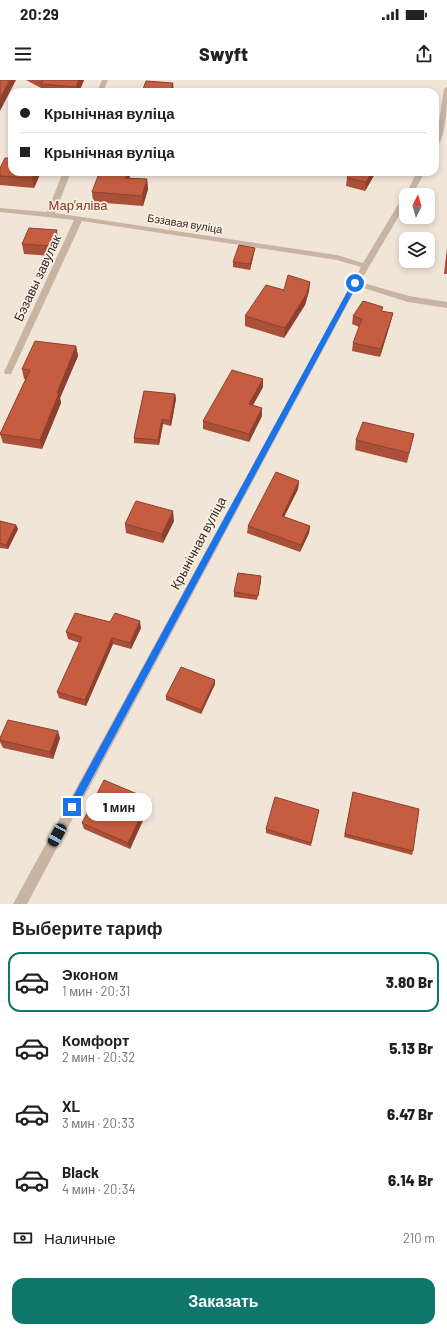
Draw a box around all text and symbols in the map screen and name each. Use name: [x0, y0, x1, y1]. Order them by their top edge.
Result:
text: 20:29: [20, 5, 59, 23]
icon: menu: [12, 43, 34, 65]
text: Swyft: [199, 43, 248, 65]
icon: share: [413, 43, 435, 65]
text: Крынічная вуліца: [44, 104, 175, 122]
text: Крынічная вуліца: [44, 143, 175, 161]
north arrow: [399, 188, 435, 224]
map controls: [399, 188, 435, 268]
district label: Марʼяліва: [49, 197, 108, 213]
street label: Бэзавая вуліца: [146, 211, 224, 236]
street label: Бэзавы завулак: [10, 232, 64, 324]
button: layers: [399, 232, 435, 268]
route start: [346, 274, 364, 292]
street label: Крынічная вуліца: [167, 493, 230, 592]
callout: 1 мин: [86, 793, 152, 821]
route end: [63, 798, 81, 816]
text: 1 мин: [103, 799, 135, 815]
car: [46, 822, 68, 848]
text: Выберите тариф: [12, 917, 163, 939]
icon: car: [14, 964, 50, 1000]
text: Эконом: [62, 965, 118, 983]
text: 3.80 Br: [386, 973, 433, 991]
text: 1 мин · 20:31: [62, 983, 130, 999]
icon: car: [14, 1030, 50, 1066]
text: Комфорт: [62, 1031, 129, 1049]
text: 5.13 Br: [389, 1039, 433, 1057]
text: 2 мин · 20:32: [62, 1049, 135, 1065]
icon: car: [14, 1096, 50, 1132]
text: XL: [62, 1097, 80, 1115]
text: 6.47 Br: [387, 1105, 433, 1123]
text: 3 мин · 20:33: [62, 1115, 135, 1131]
icon: car: [14, 1162, 50, 1198]
text: Black: [62, 1163, 99, 1181]
text: 6.14 Br: [388, 1171, 433, 1189]
text: 4 мин · 20:34: [62, 1181, 136, 1197]
icon: cash: [12, 1227, 34, 1249]
text: Наличные: [44, 1229, 116, 1247]
text: 210 m: [403, 1230, 435, 1246]
button: Заказать: [12, 1278, 435, 1324]

